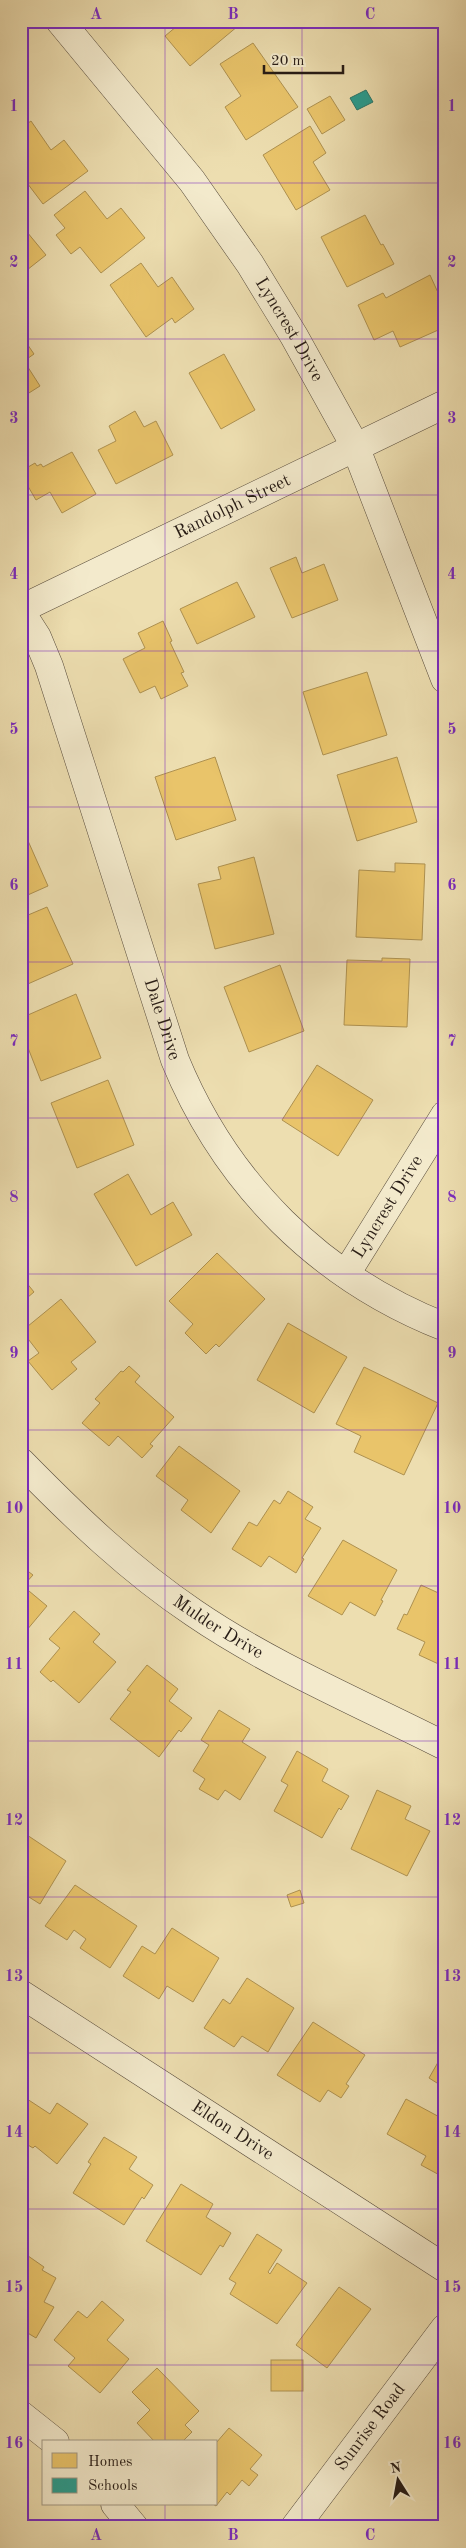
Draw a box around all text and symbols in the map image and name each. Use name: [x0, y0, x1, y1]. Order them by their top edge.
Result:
text: A: [90, 7, 102, 23]
text: B: [227, 7, 239, 23]
text: C: [365, 7, 375, 23]
scale bar: [264, 42, 342, 74]
text: 20 m: [271, 54, 305, 69]
text: 1: [9, 99, 19, 115]
text: 1: [447, 99, 457, 115]
text: 2: [9, 255, 19, 271]
text: 2: [447, 255, 457, 271]
street label: Lyncrest Drive: [252, 274, 326, 385]
text: 3: [9, 411, 19, 427]
text: 3: [447, 411, 457, 427]
street label: Randolph Street: [172, 471, 294, 542]
text: 4: [9, 567, 19, 583]
text: 4: [447, 567, 457, 583]
text: 5: [9, 722, 19, 738]
text: 5: [447, 722, 457, 738]
text: 6: [9, 878, 19, 894]
text: 6: [447, 878, 457, 894]
street label: Dale Drive: [141, 976, 183, 1062]
text: 7: [9, 1034, 19, 1050]
text: 7: [447, 1034, 457, 1050]
street label: Lyncrest Drive: [349, 1152, 426, 1261]
text: 8: [9, 1190, 19, 1206]
text: 8: [447, 1190, 457, 1206]
text: 9: [9, 1346, 19, 1362]
text: 9: [447, 1346, 457, 1362]
text: 10: [5, 1501, 23, 1517]
text: 10: [443, 1501, 461, 1517]
street label: Mulder Drive: [169, 1592, 266, 1662]
text: 11: [5, 1657, 23, 1673]
text: 11: [443, 1657, 461, 1673]
text: 12: [5, 1813, 23, 1829]
text: 12: [443, 1813, 461, 1829]
text: 13: [5, 1969, 23, 1985]
text: 13: [443, 1969, 461, 1985]
street label: Eldon Drive: [188, 2098, 277, 2164]
text: 14: [5, 2125, 23, 2141]
text: 14: [443, 2125, 461, 2141]
text: 15: [5, 2280, 23, 2296]
text: 15: [443, 2280, 461, 2296]
street label: Sunrise Road: [332, 2380, 409, 2474]
text: 16: [5, 2436, 23, 2452]
text: 16: [443, 2436, 461, 2452]
legend: [42, 2440, 218, 2506]
text: Homes: [88, 2455, 133, 2470]
north arrow: [374, 2456, 424, 2506]
text: N: [389, 2460, 403, 2476]
text: Schools: [88, 2479, 137, 2494]
text: A: [90, 2528, 102, 2544]
text: B: [227, 2528, 239, 2544]
text: C: [365, 2528, 375, 2544]

